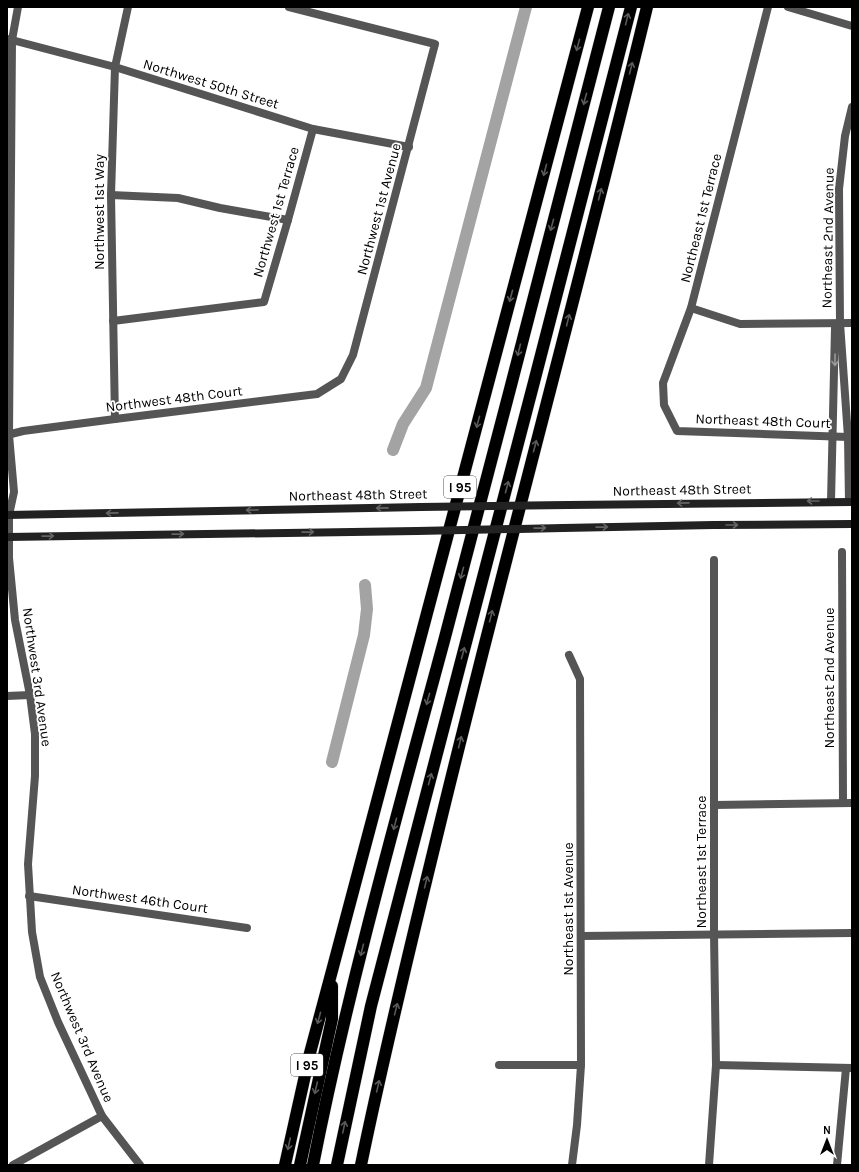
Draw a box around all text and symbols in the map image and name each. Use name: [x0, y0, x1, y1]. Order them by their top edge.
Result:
one-way arrow: [624, 13, 632, 26]
one-way arrow: [574, 38, 582, 51]
street label: Northwest 50th Street: [141, 55, 281, 113]
one-way arrow: [628, 62, 636, 75]
one-way arrow: [581, 92, 588, 105]
street label: Northwest 1st Avenue: [353, 141, 405, 277]
street label: Northwest 1st Terrace: [249, 145, 303, 279]
street label: Northeast 1st Terrace: [677, 152, 725, 284]
street label: Northwest 1st Way: [91, 153, 108, 270]
one-way arrow: [541, 164, 548, 177]
street label: Northeast 2nd Avenue: [818, 167, 838, 309]
one-way arrow: [597, 188, 604, 201]
one-way arrow: [548, 218, 555, 231]
one-way arrow: [507, 289, 515, 302]
one-way arrow: [565, 314, 573, 327]
one-way arrow: [515, 344, 523, 357]
one-way arrow: [831, 353, 839, 366]
street label: Northwest 48th Court: [105, 382, 243, 416]
street label: Northeast 48th Court: [695, 410, 831, 432]
one-way arrow: [474, 415, 481, 428]
one-way arrow: [532, 440, 539, 453]
road number: I 95: [444, 476, 476, 498]
one-way arrow: [504, 480, 511, 493]
street label: Northeast 48th Street: [612, 480, 752, 500]
street label: Northeast 48th Street: [288, 485, 428, 505]
one-way arrow: [807, 498, 820, 505]
one-way arrow: [677, 499, 690, 507]
one-way arrow: [376, 504, 389, 511]
one-way arrow: [246, 506, 259, 514]
one-way arrow: [106, 509, 119, 517]
one-way arrow: [725, 521, 738, 529]
one-way arrow: [595, 523, 608, 531]
one-way arrow: [533, 524, 546, 532]
one-way arrow: [301, 529, 314, 536]
one-way arrow: [171, 530, 184, 538]
one-way arrow: [41, 532, 54, 540]
one-way arrow: [458, 566, 465, 579]
street label: Northwest 3rd Avenue: [19, 606, 55, 748]
street label: Northeast 2nd Avenue: [821, 607, 838, 749]
one-way arrow: [487, 610, 495, 623]
one-way arrow: [460, 647, 468, 660]
one-way arrow: [424, 692, 431, 705]
one-way arrow: [456, 736, 464, 749]
one-way arrow: [427, 773, 435, 786]
street label: Northeast 1st Terrace: [693, 796, 710, 928]
one-way arrow: [391, 817, 398, 830]
street label: Northeast 1st Avenue: [560, 842, 577, 976]
one-way arrow: [422, 876, 430, 889]
street label: Northwest 46th Court: [71, 881, 209, 917]
one-way arrow: [358, 943, 365, 956]
street label: Northwest 3rd Avenue: [47, 969, 117, 1105]
one-way arrow: [392, 1003, 400, 1016]
one-way arrow: [315, 1011, 323, 1024]
road number: I 95: [291, 1054, 323, 1076]
one-way arrow: [374, 1079, 382, 1092]
one-way arrow: [312, 1081, 320, 1094]
north arrow: [807, 1120, 847, 1160]
one-way arrow: [341, 1121, 349, 1134]
text: N: [823, 1124, 831, 1137]
one-way arrow: [285, 1138, 293, 1151]

